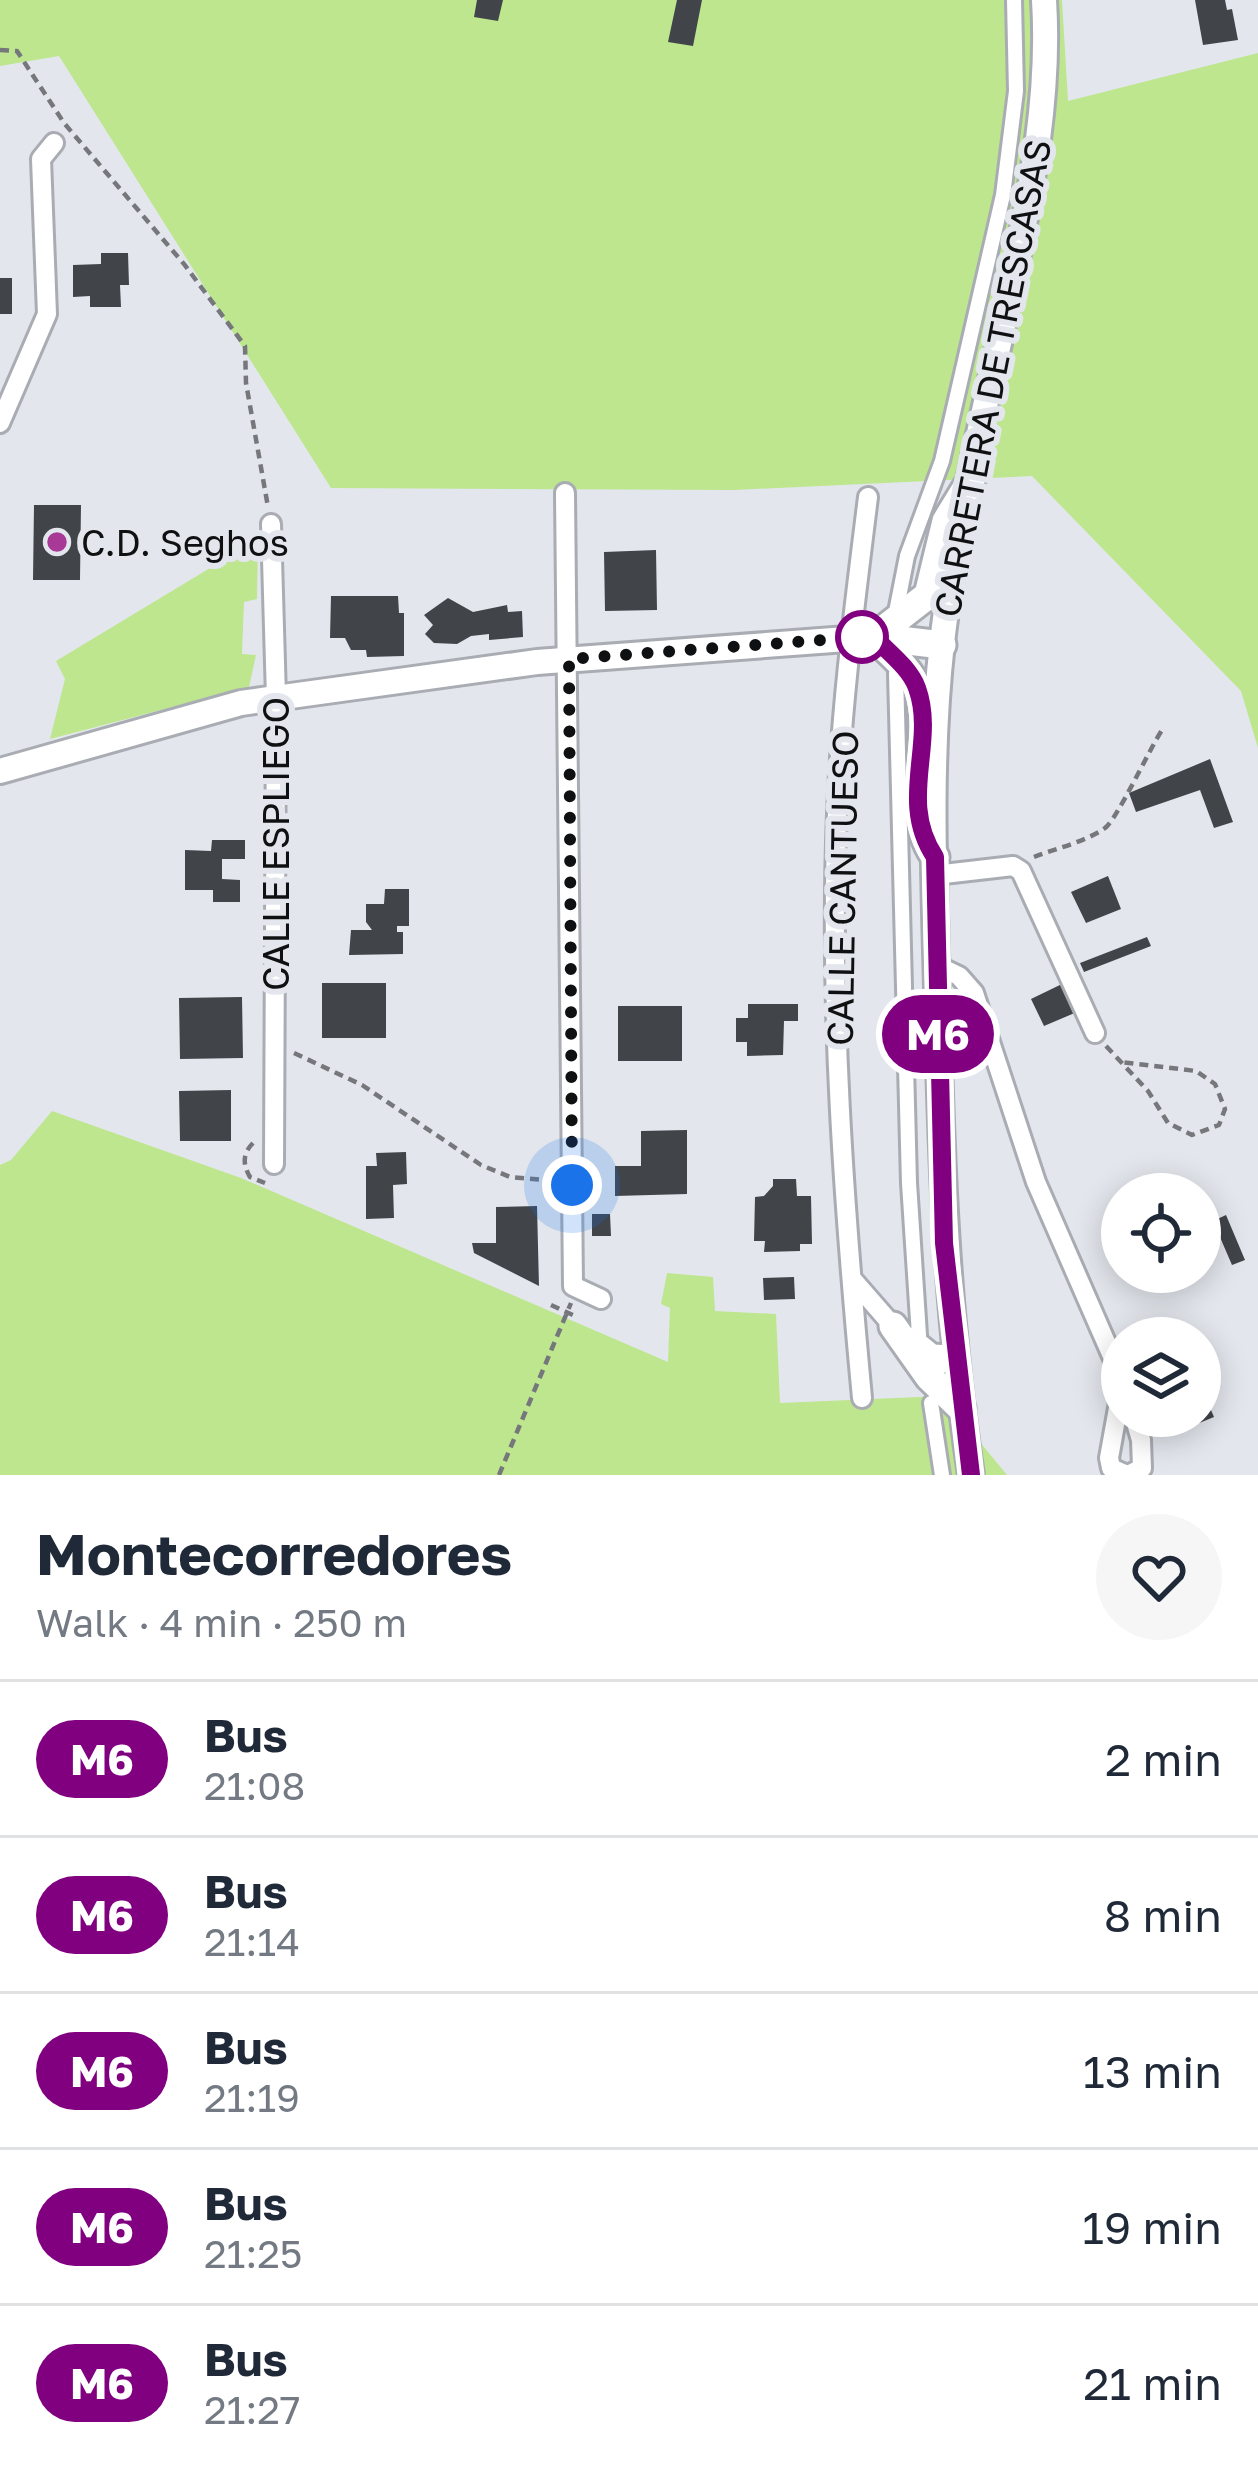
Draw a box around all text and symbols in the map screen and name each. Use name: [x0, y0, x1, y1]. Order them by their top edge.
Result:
street label: CARRETERA DE TRESCASAS: [925, 135, 1059, 621]
place label: C.D. Seghos: [81, 521, 289, 564]
marker: C.D. Seghos: [44, 529, 70, 555]
unlabelled marker: [837, 612, 887, 662]
street label: CALLE ESPLIEGO: [254, 697, 297, 991]
street label: CALLE CANTUESO: [818, 730, 866, 1046]
line badge: M6: [884, 995, 992, 1073]
text: M6: [906, 1009, 970, 1059]
your location: [542, 1155, 602, 1215]
map controls: [1101, 1173, 1221, 1437]
button: locate: [1101, 1173, 1221, 1293]
button: layers: [1101, 1317, 1221, 1437]
button: heart: [1096, 1514, 1222, 1640]
text: Montecorredores: [36, 1519, 512, 1588]
text: Walk · 4 min · 250 m: [36, 1599, 407, 1646]
text: Bus: [204, 1708, 288, 1762]
text: 2 min: [1105, 1732, 1222, 1786]
text: M6: [70, 1734, 134, 1784]
text: 21:08: [204, 1762, 305, 1809]
text: Bus: [204, 1864, 288, 1918]
text: 8 min: [1104, 1888, 1222, 1942]
text: M6: [70, 1890, 134, 1940]
text: 21:14: [204, 1918, 300, 1965]
text: Bus: [204, 2020, 288, 2074]
text: 13 min: [1083, 2044, 1222, 2098]
text: M6: [70, 2046, 134, 2096]
text: 21:19: [204, 2074, 300, 2121]
text: Bus: [204, 2176, 288, 2230]
text: 19 min: [1082, 2200, 1222, 2254]
text: M6: [70, 2202, 134, 2252]
text: 21:25: [204, 2230, 302, 2277]
text: Bus: [204, 2332, 288, 2386]
text: 21 min: [1083, 2356, 1222, 2410]
text: M6: [70, 2358, 134, 2408]
text: 21:27: [204, 2386, 301, 2433]

